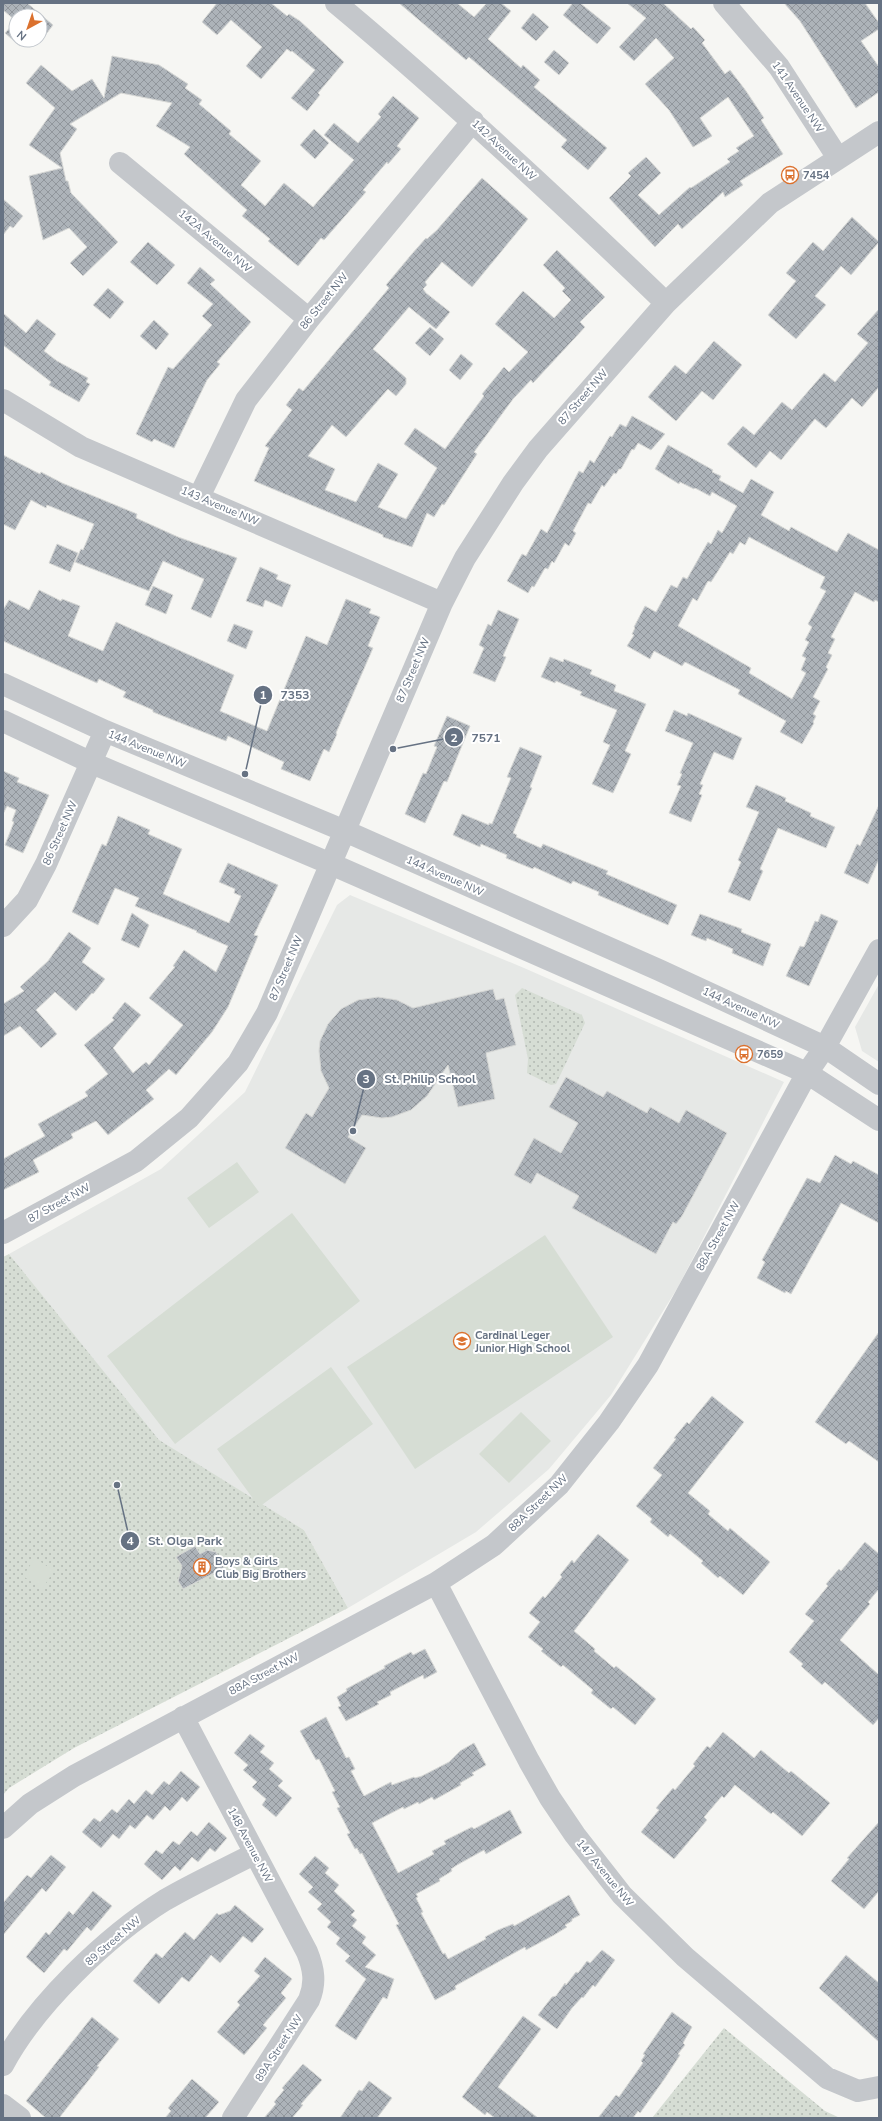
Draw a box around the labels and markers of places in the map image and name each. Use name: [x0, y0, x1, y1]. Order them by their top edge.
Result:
bus stop icon: 7454: [780, 165, 800, 185]
place label: 7454: [803, 168, 830, 183]
callout: 7353: [253, 683, 318, 707]
callout: 7571: [444, 725, 509, 749]
bus stop icon: 7659: [734, 1044, 754, 1064]
place label: 7659: [757, 1047, 784, 1062]
callout: St. Philip School: [356, 1067, 484, 1091]
place label: Cardinal Leger Junior High School: [474, 1328, 571, 1356]
school or university icon: Cardinal Leger Junior High School: [452, 1331, 472, 1351]
callout: St. Olga Park: [120, 1529, 230, 1553]
place label: Boys & Girls Club Big Brothers: [215, 1554, 306, 1582]
building icon: Boys & Girls Club Big Brothers: [192, 1557, 212, 1577]

